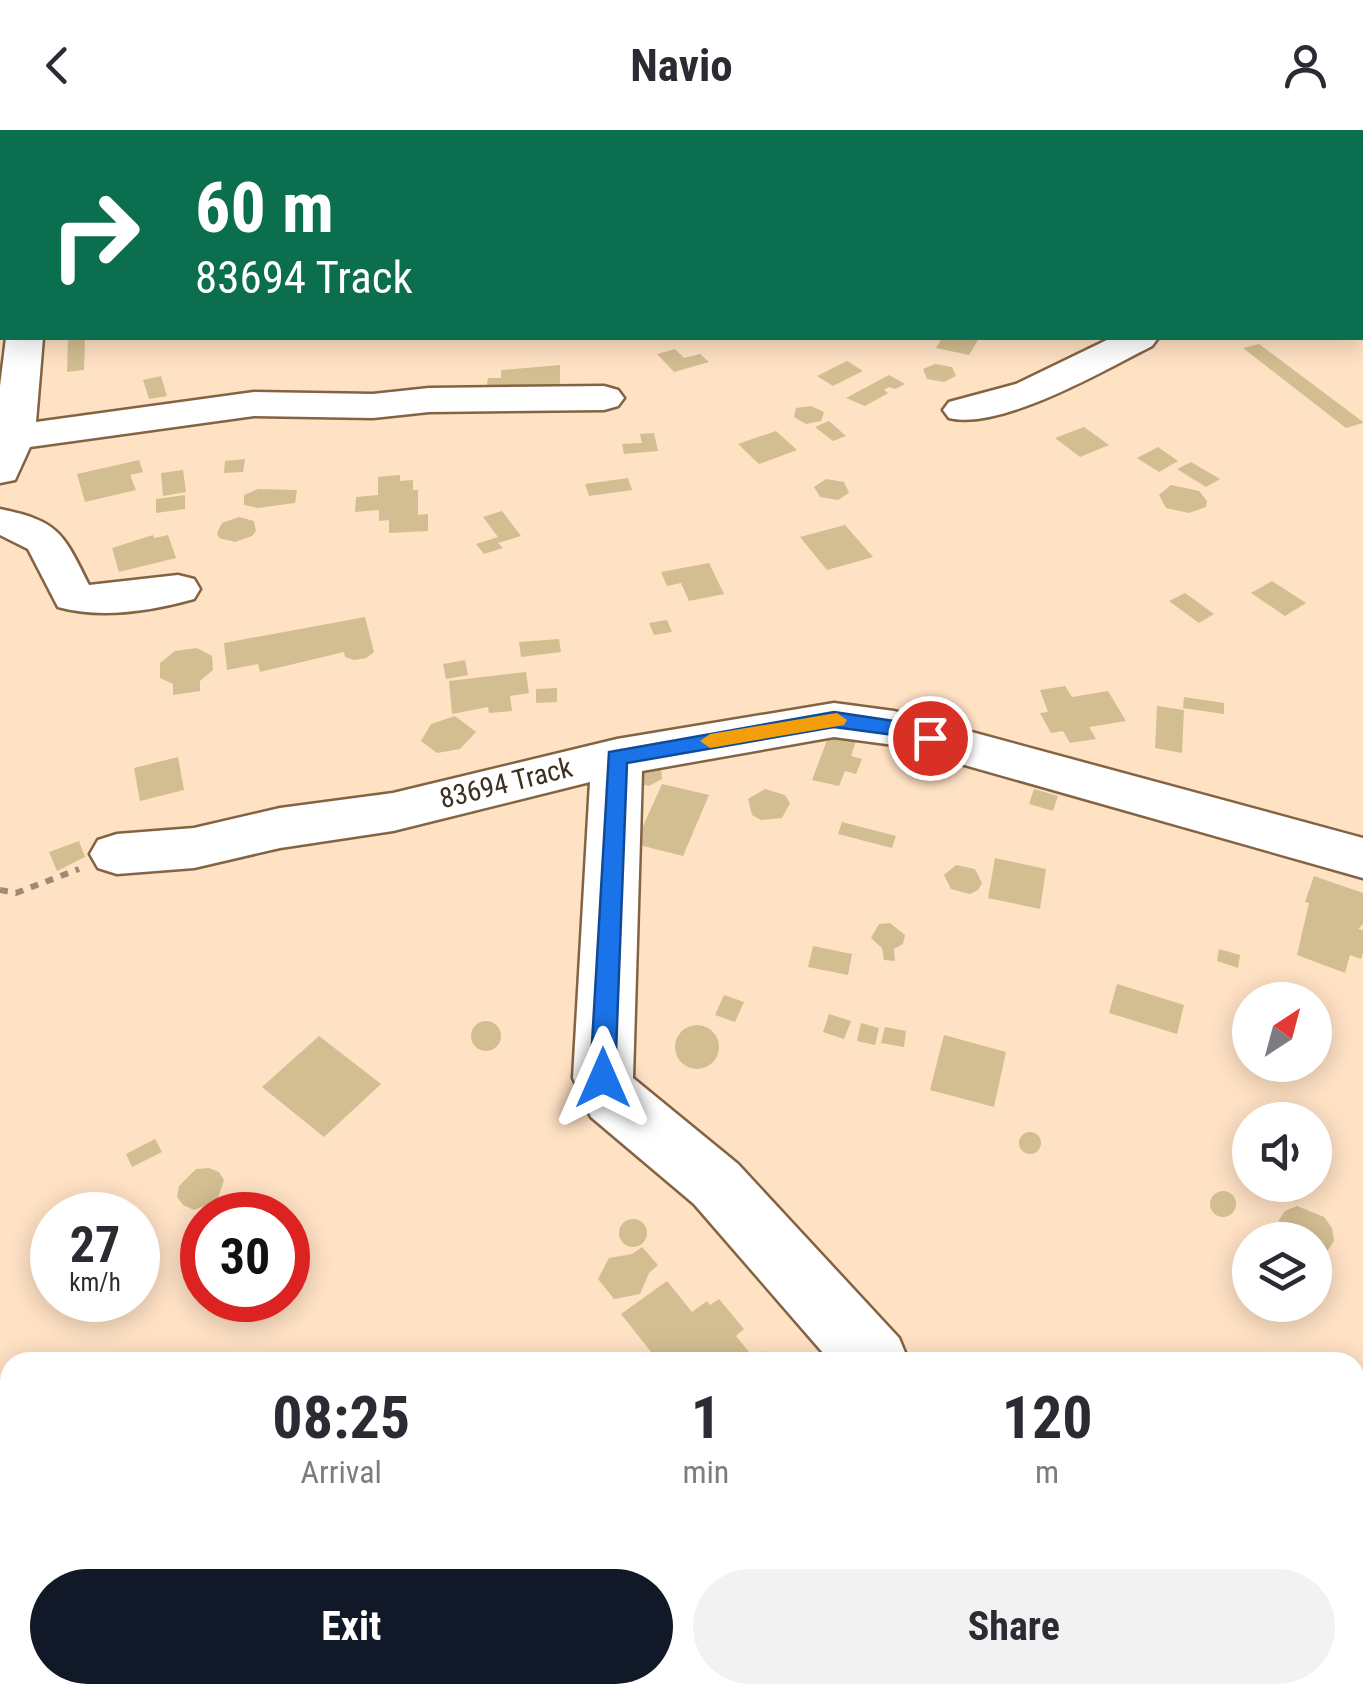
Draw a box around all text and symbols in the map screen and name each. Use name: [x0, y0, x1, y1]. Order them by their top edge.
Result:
icon: back: [30, 38, 85, 93]
icon: person: [1278, 38, 1333, 93]
text: Navio: [630, 39, 733, 92]
text: 60 m: [195, 167, 334, 249]
icon: right: [30, 170, 160, 300]
text: 83694 Track: [195, 251, 413, 304]
pin: [888, 696, 973, 781]
icon: arrive: [903, 711, 958, 766]
street label: 83694 Track: [436, 751, 576, 815]
north arrow: [1232, 982, 1332, 1082]
map controls: [1232, 982, 1332, 1322]
position arrow: [551, 1026, 655, 1130]
button: sound: [1232, 1102, 1332, 1202]
speed limit sign: 30: [180, 1192, 310, 1322]
text: 27: [70, 1216, 120, 1274]
button: layers: [1232, 1222, 1332, 1322]
text: km/h: [69, 1268, 121, 1297]
text: 08:25: [272, 1382, 410, 1453]
text: 1: [691, 1382, 721, 1453]
text: 120: [1002, 1382, 1093, 1453]
text: Arrival: [300, 1453, 382, 1491]
text: min: [682, 1453, 729, 1491]
text: m: [1035, 1453, 1059, 1491]
button: Exit: [30, 1569, 673, 1684]
button: Share: [693, 1569, 1335, 1684]

